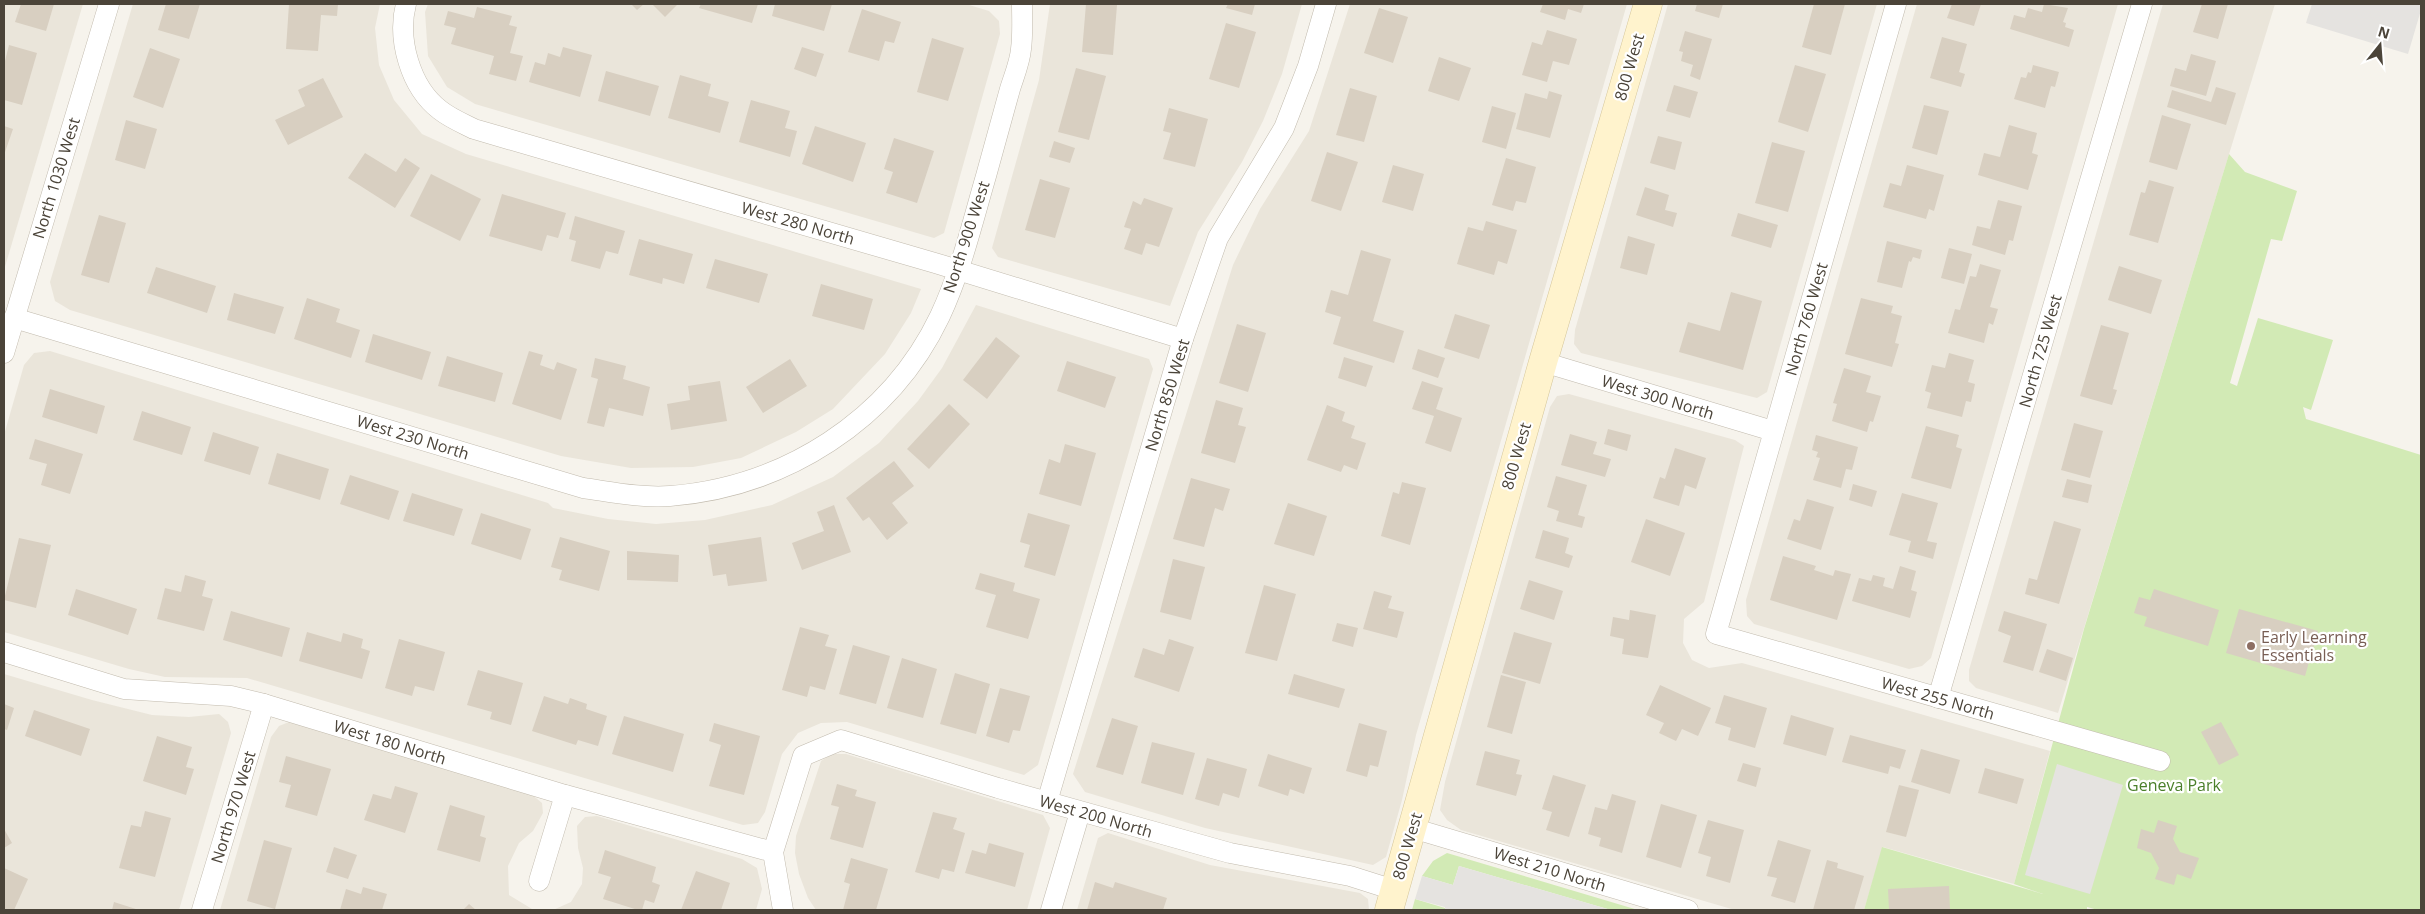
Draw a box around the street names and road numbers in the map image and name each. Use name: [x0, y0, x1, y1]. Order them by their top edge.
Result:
street label: 800 West: [1609, 31, 1649, 103]
street label: North 1030 West: [27, 114, 85, 241]
street label: North 900 West: [938, 178, 995, 296]
street label: West 280 North: [739, 196, 857, 250]
street label: North 760 West: [1779, 260, 1833, 378]
street label: North 725 West: [2013, 292, 2067, 410]
street label: North 850 West: [1139, 336, 1195, 454]
street label: West 300 North: [1599, 369, 1717, 425]
street label: West 230 North: [354, 409, 472, 465]
street label: 800 West: [1496, 420, 1536, 492]
street label: West 255 North: [1879, 671, 1997, 725]
street label: West 180 North: [331, 714, 449, 770]
street label: North 970 West: [205, 748, 261, 866]
street label: West 200 North: [1037, 789, 1155, 843]
street label: 800 West: [1387, 810, 1427, 882]
street label: West 210 North: [1491, 841, 1609, 897]

